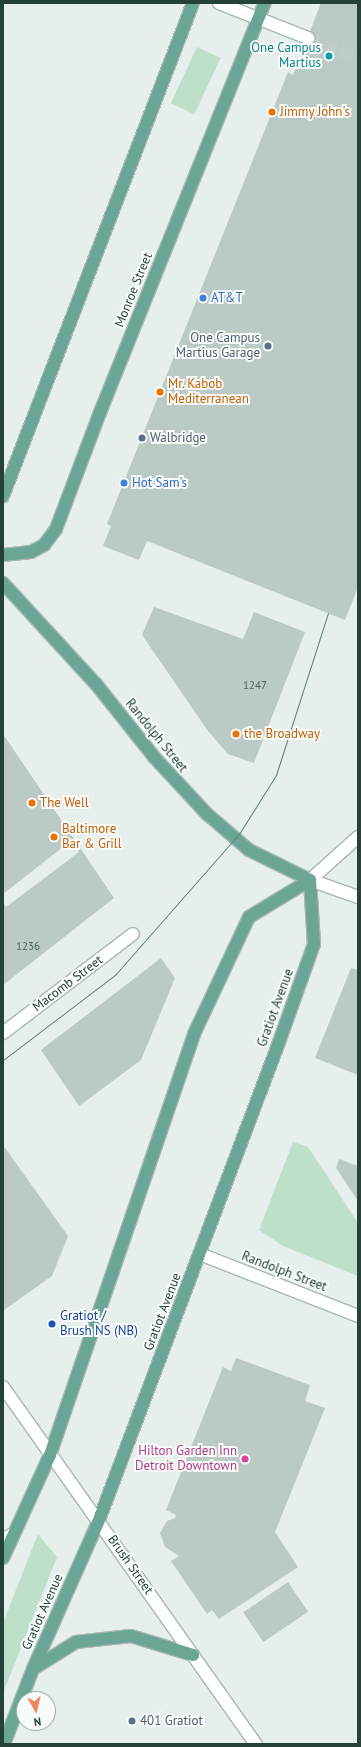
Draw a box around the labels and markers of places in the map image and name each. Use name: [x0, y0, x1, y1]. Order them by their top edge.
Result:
place label: One Campus Martius: [251, 41, 321, 72]
marker: One Campus Martius: [324, 51, 334, 61]
place label: Jimmy John's: [280, 104, 350, 120]
marker: Jimmy John's: [267, 107, 277, 117]
place label: AT&T: [211, 290, 243, 306]
marker: AT&T: [198, 293, 208, 303]
place label: One Campus Martius Garage: [176, 331, 260, 362]
marker: One Campus Martius Garage: [263, 341, 273, 351]
place label: Mr. Kabob Mediterranean: [168, 377, 249, 408]
marker: Mr. Kabob Mediterranean: [155, 387, 165, 397]
place label: Walbridge: [150, 430, 206, 446]
marker: Walbridge: [137, 433, 147, 443]
place label: Hot Sam's: [132, 475, 187, 491]
marker: Hot Sam's: [119, 478, 129, 488]
place label: the Broadway: [244, 726, 320, 742]
marker: the Broadway: [231, 729, 241, 739]
place label: The Well: [40, 795, 89, 811]
marker: The Well: [27, 798, 37, 808]
place label: Baltimore Bar & Grill: [62, 822, 121, 853]
marker: Baltimore Bar & Grill: [49, 832, 59, 842]
place label: Gratiot / Brush NS (NB): [60, 1309, 138, 1340]
marker: Gratiot / Brush NS (NB): [47, 1319, 57, 1329]
place label: Hilton Garden Inn Detroit Downtown: [135, 1444, 237, 1475]
marker: Hilton Garden Inn Detroit Downtown: [240, 1454, 250, 1464]
place label: 401 Gratiot: [140, 1713, 203, 1729]
marker: 401 Gratiot: [127, 1716, 137, 1726]

